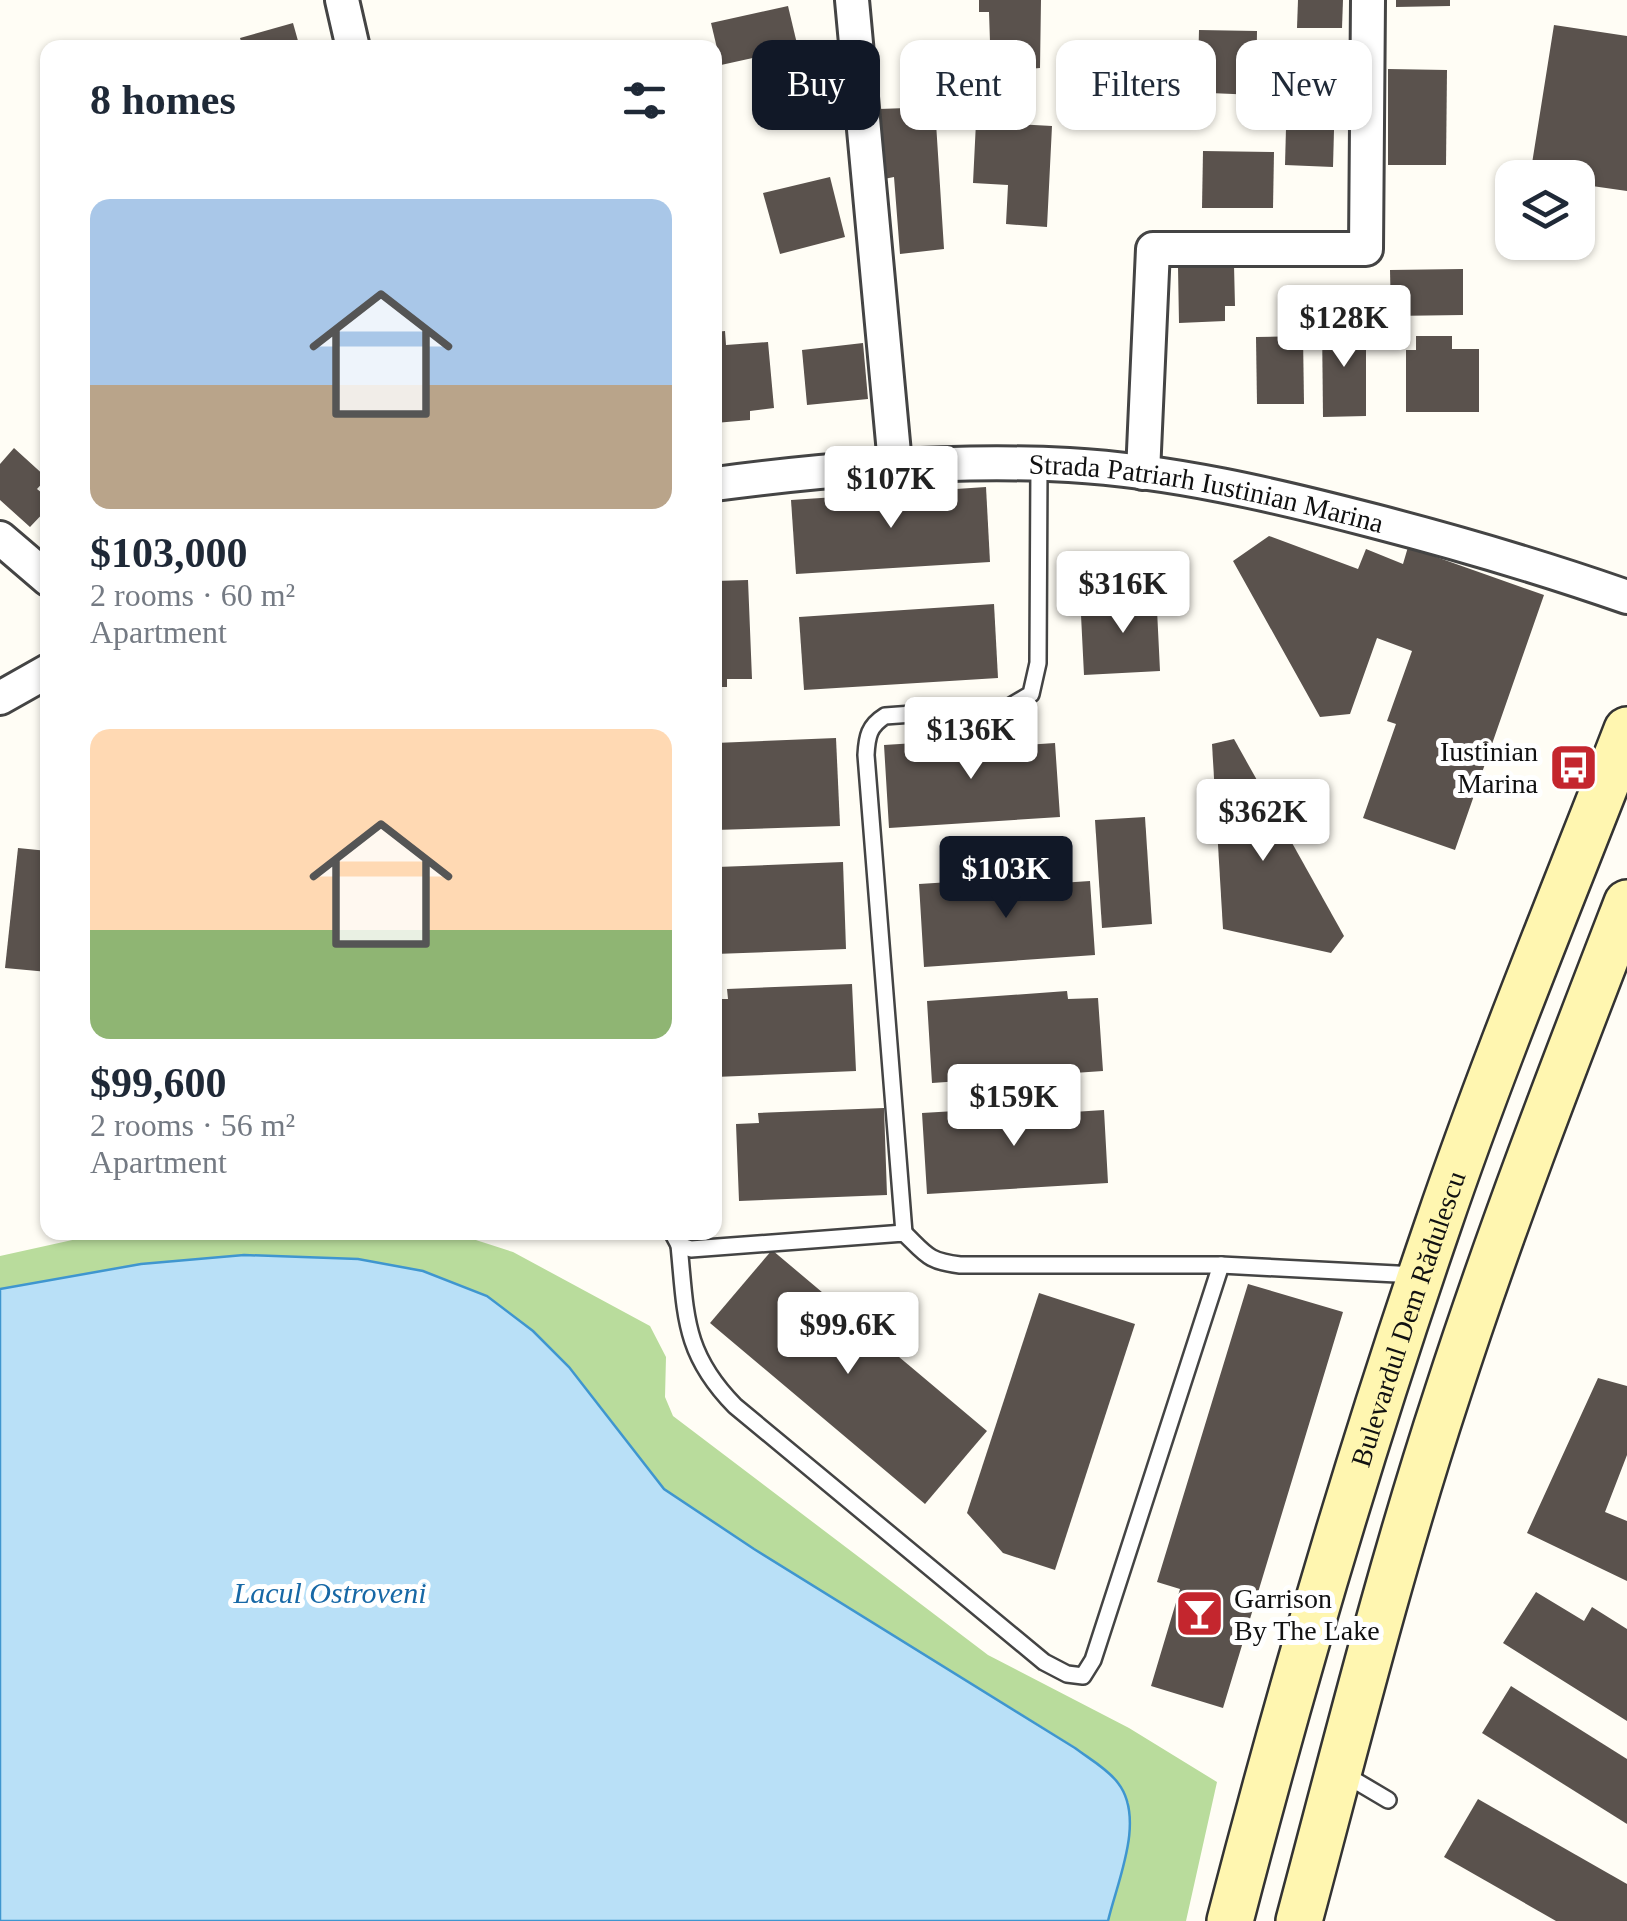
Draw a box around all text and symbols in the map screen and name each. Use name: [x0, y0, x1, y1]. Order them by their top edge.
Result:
chip: Buy: [752, 40, 880, 130]
chip: Rent: [900, 40, 1036, 130]
chip: Filters: [1056, 40, 1216, 130]
chip: New: [1236, 40, 1372, 130]
icon: filters: [617, 73, 672, 128]
text: 8 homes: [90, 77, 236, 123]
map controls: [1495, 160, 1595, 260]
button: layers: [1495, 160, 1595, 260]
icon: home: [291, 264, 471, 444]
pin: $128K: [1274, 285, 1414, 370]
text: $128K: [1300, 299, 1388, 335]
pin: $107K: [821, 446, 961, 531]
street label: Strada Patriarh Iustinian Marina: [1028, 449, 1387, 539]
text: $107K: [847, 460, 935, 496]
text: $103,000: [90, 530, 248, 576]
pin: $316K: [1053, 551, 1193, 636]
text: $316K: [1079, 565, 1167, 601]
text: 2 rooms · 60 m²: [90, 577, 295, 613]
text: Apartment: [90, 614, 227, 650]
pin: $136K: [901, 697, 1041, 782]
text: $136K: [927, 711, 1015, 747]
place label: Iustinian Marina: [1440, 736, 1539, 799]
bus stop icon: Iustinian Marina: [1547, 741, 1599, 793]
pin: $362K: [1193, 779, 1333, 864]
text: $362K: [1219, 793, 1307, 829]
icon: home: [291, 794, 471, 974]
pin: $103K: [936, 836, 1076, 921]
text: $103K: [962, 850, 1050, 886]
text: $99,600: [90, 1060, 227, 1106]
pin: $159K: [944, 1064, 1084, 1149]
text: $159K: [970, 1078, 1058, 1114]
text: 2 rooms · 56 m²: [90, 1107, 295, 1143]
text: Apartment: [90, 1144, 227, 1180]
street label: Bulevardul Dem Rădulescu: [1345, 1167, 1472, 1471]
pin: $99.6K: [767, 1292, 929, 1377]
text: $99.6K: [800, 1306, 896, 1342]
water label: Lacul Ostroveni: [232, 1576, 427, 1609]
place label: Garrison By The Lake: [1234, 1583, 1380, 1646]
bar icon: Garrison By The Lake: [1173, 1588, 1225, 1640]

